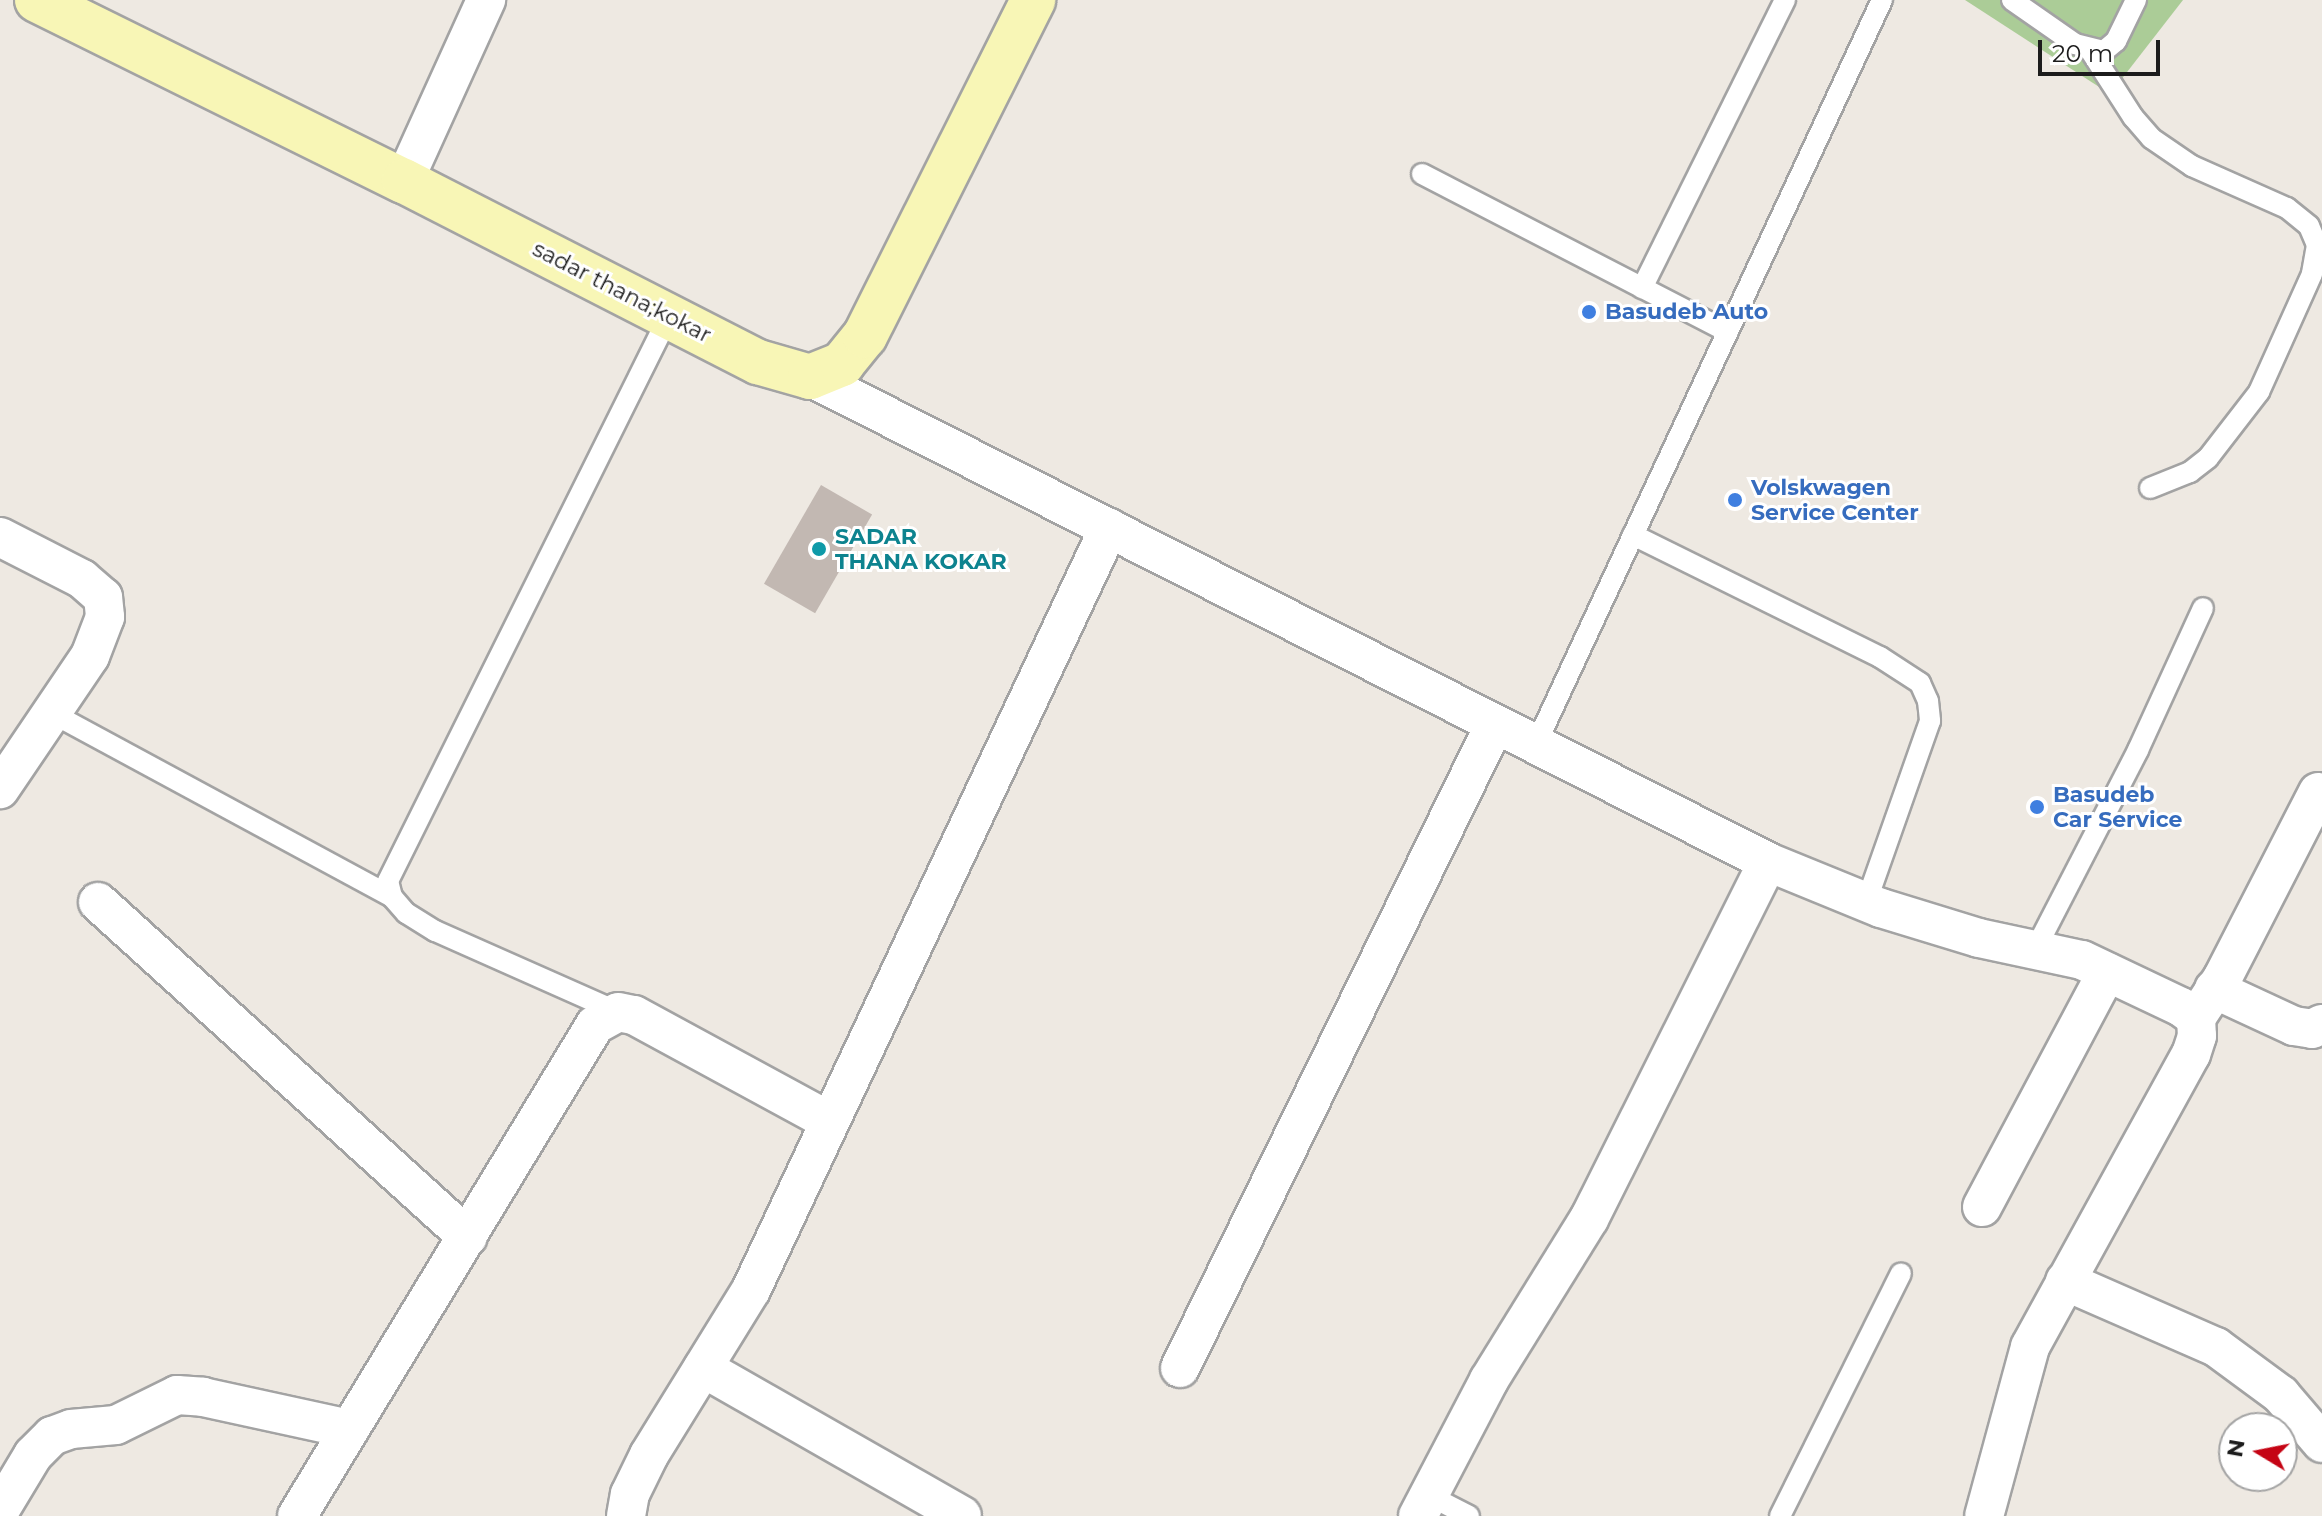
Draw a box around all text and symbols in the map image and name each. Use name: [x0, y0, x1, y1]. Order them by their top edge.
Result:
scale bar: [2042, 24, 2164, 74]
text: 20 m: [2052, 39, 2113, 68]
street label: sadar thana;kokar: [528, 236, 716, 348]
place label: Basudeb Auto: [1605, 299, 1768, 325]
marker: Basudeb Auto: [1580, 303, 1598, 321]
place label: Volskwagen Service Center: [1751, 474, 1919, 526]
marker: Volskwagen Service Center: [1726, 491, 1744, 509]
place label: SADAR THANA KOKAR: [835, 523, 1007, 574]
marker: SADAR THANA KOKAR: [810, 540, 828, 558]
place label: Basudeb Car Service: [2053, 781, 2182, 832]
marker: Basudeb Car Service: [2028, 798, 2046, 816]
north arrow: [2218, 1412, 2298, 1492]
text: N: [2221, 1437, 2251, 1459]

